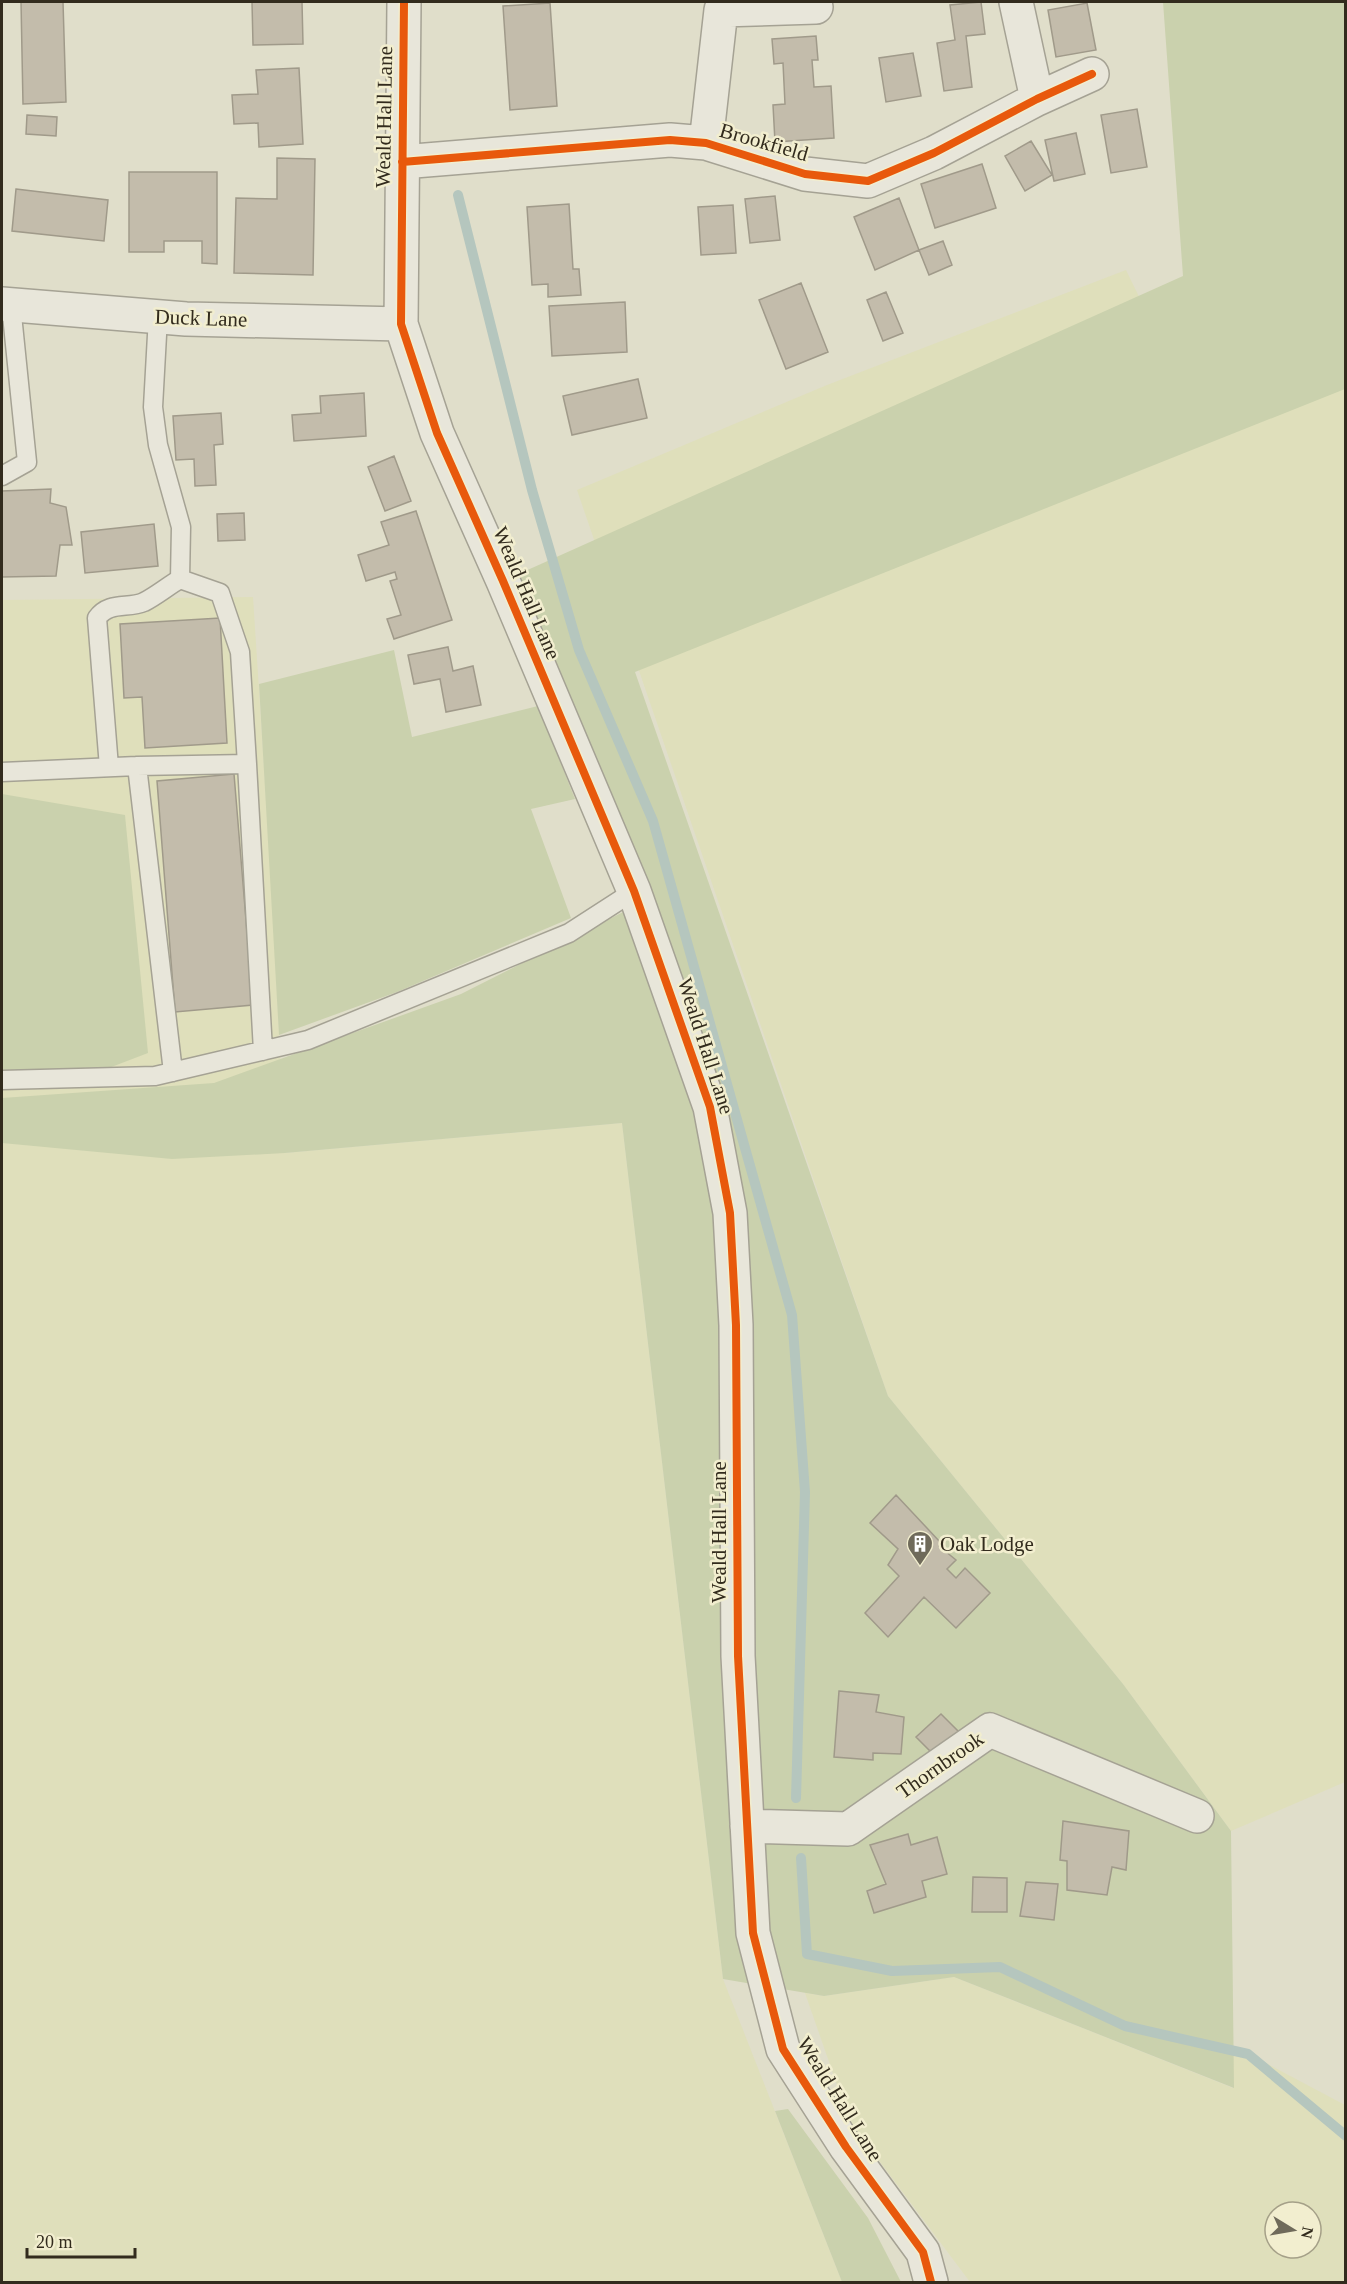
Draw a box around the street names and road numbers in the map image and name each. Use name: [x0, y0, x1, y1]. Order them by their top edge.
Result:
street label: Weald Hall Lane: [371, 46, 397, 188]
street label: Brookfield: [717, 118, 812, 166]
street label: Duck Lane: [154, 304, 248, 332]
street label: Weald Hall Lane: [488, 523, 566, 663]
street label: Weald Hall Lane: [673, 975, 739, 1117]
street label: Weald Hall Lane: [707, 1461, 731, 1603]
street label: Thornbrook: [892, 1726, 988, 1804]
street label: Weald Hall Lane: [792, 2033, 888, 2165]

